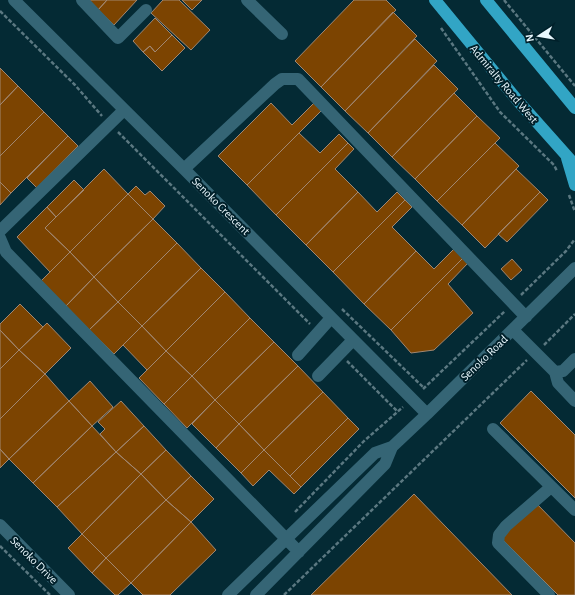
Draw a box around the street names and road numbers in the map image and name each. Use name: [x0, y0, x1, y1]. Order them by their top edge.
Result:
street label: Admiralty Road West: [467, 42, 540, 126]
street label: Senoko Crescent: [190, 175, 252, 237]
street label: Senoko Road: [458, 333, 510, 383]
street label: Senoko Drive: [8, 534, 60, 586]

